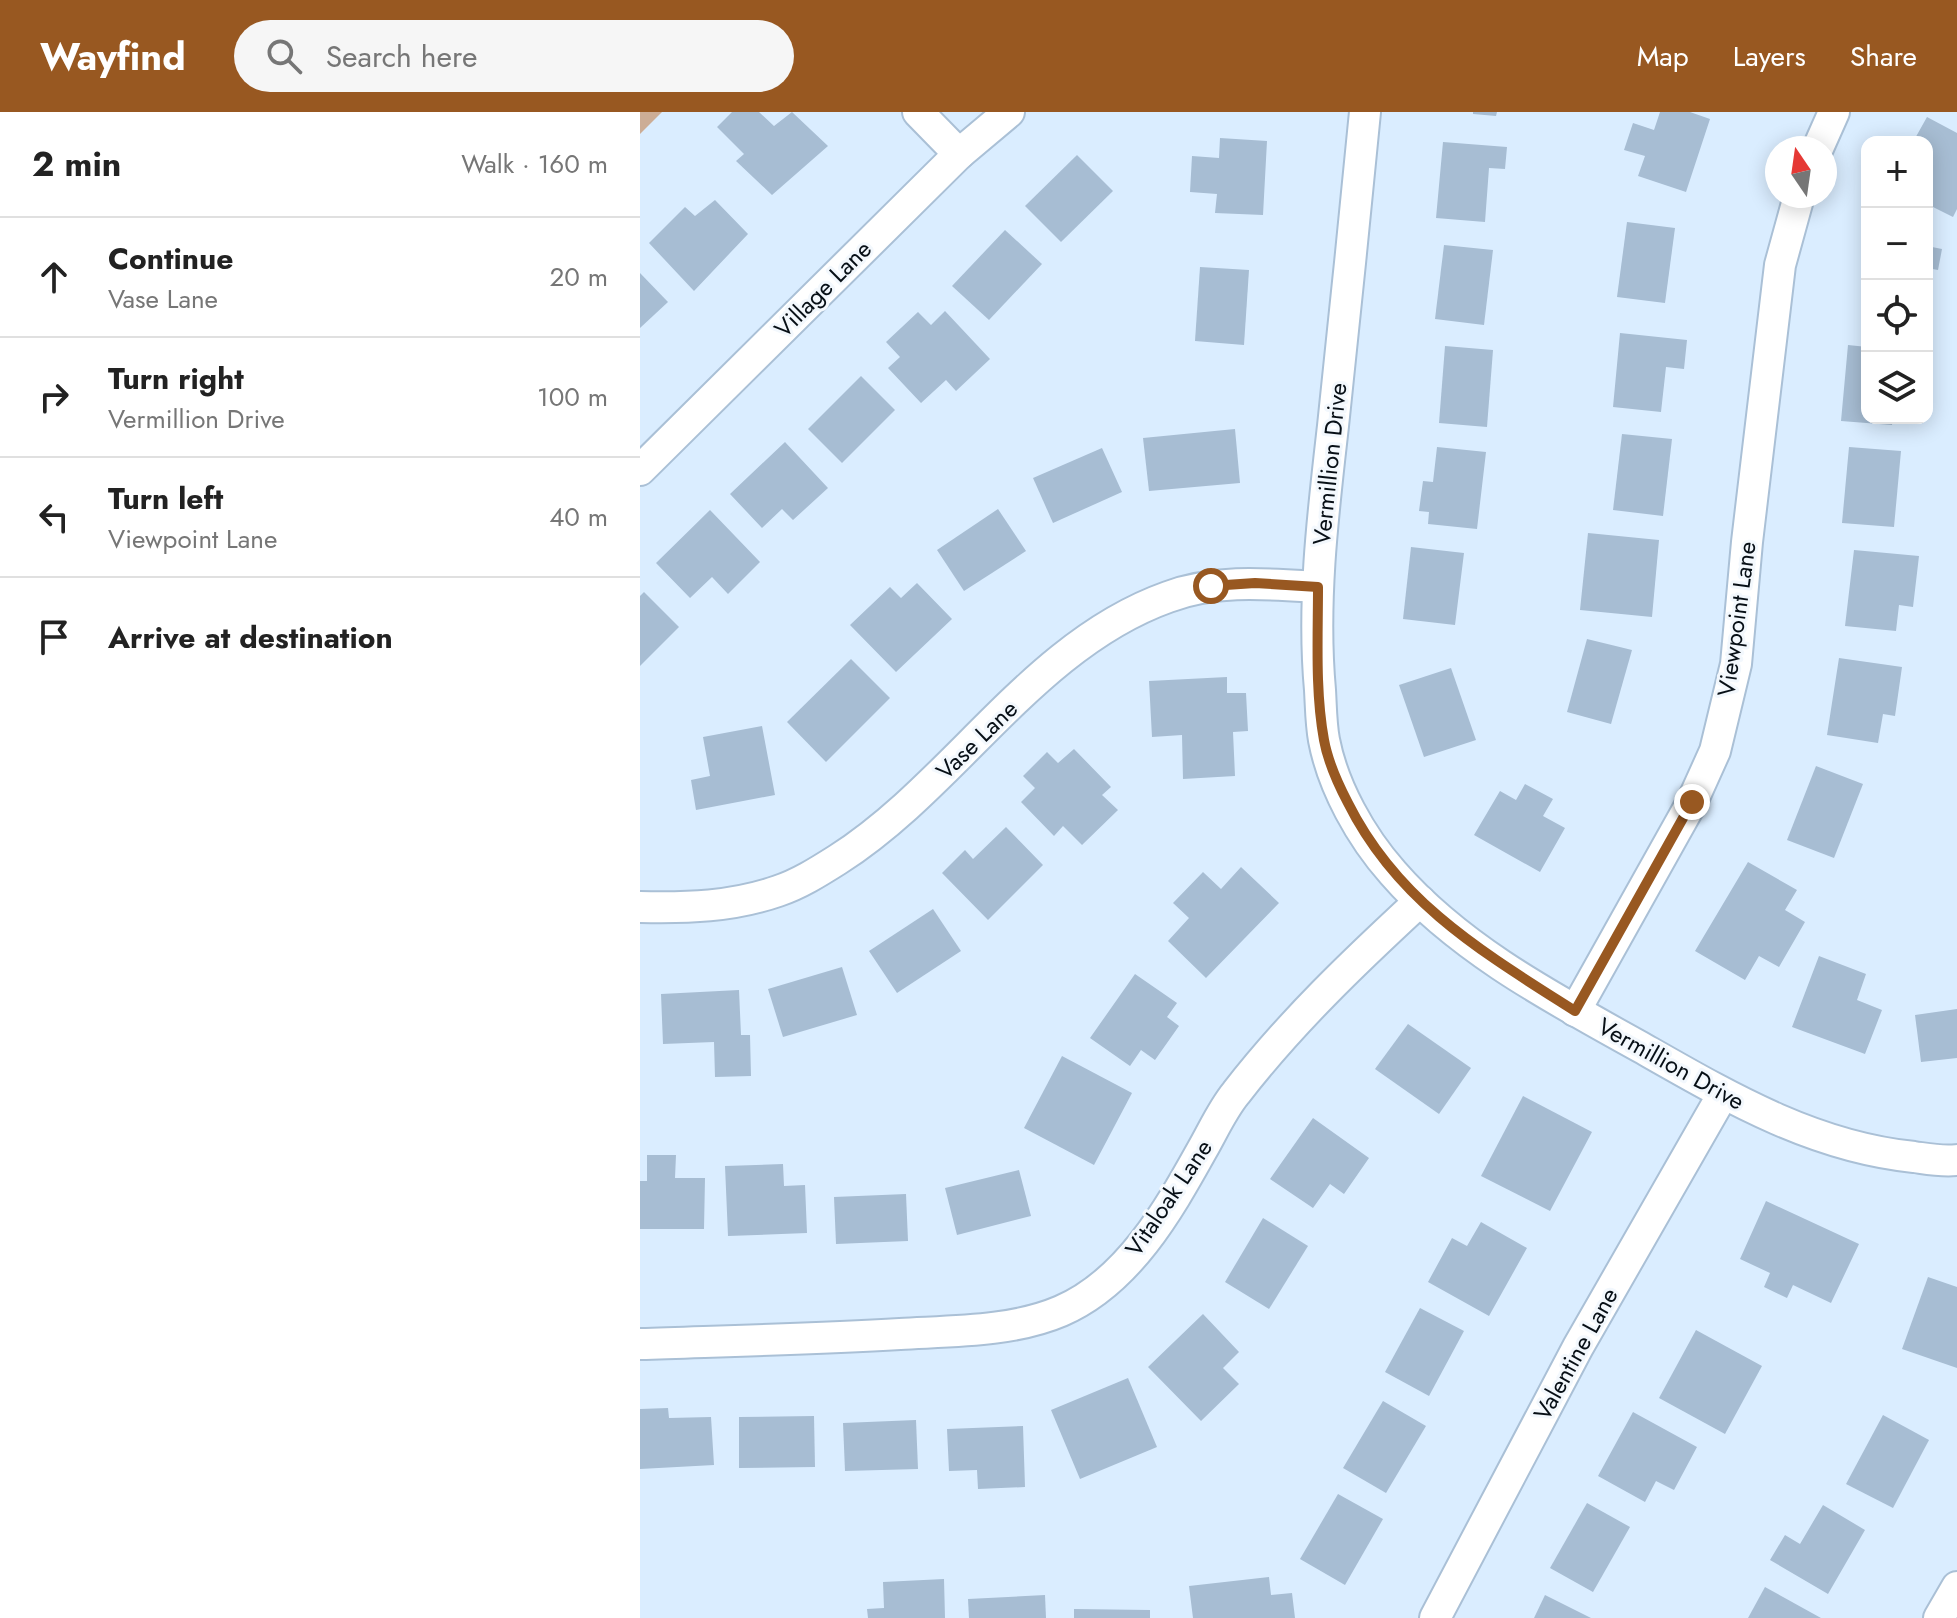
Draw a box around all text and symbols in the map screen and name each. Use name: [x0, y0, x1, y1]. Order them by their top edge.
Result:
search box: [234, 20, 794, 92]
text: Wayfind: [40, 29, 186, 84]
icon: search: [262, 34, 306, 78]
text: Search here: [326, 35, 477, 78]
text: Map: [1637, 36, 1689, 77]
text: Layers: [1733, 36, 1806, 77]
text: Share: [1850, 36, 1917, 77]
north arrow: [1765, 136, 1837, 208]
map controls: [1861, 136, 1933, 424]
button: +: [1861, 136, 1933, 208]
text: 2 min: [32, 140, 121, 189]
text: Walk · 160 m: [461, 145, 608, 183]
button: −: [1861, 208, 1933, 280]
street label: Village Lane: [766, 232, 879, 345]
text: Continue: [108, 237, 234, 280]
icon: ahead: [32, 255, 76, 299]
text: 20 m: [550, 258, 608, 296]
text: Vase Lane: [108, 280, 218, 318]
button: locate: [1861, 280, 1933, 352]
button: layers: [1861, 352, 1933, 424]
text: Turn right: [108, 357, 244, 400]
icon: right: [32, 375, 76, 419]
text: 100 m: [537, 378, 608, 416]
street label: Vermillion Drive: [1304, 381, 1355, 547]
text: Vermillion Drive: [108, 400, 285, 438]
text: Turn left: [108, 477, 223, 520]
icon: left: [32, 495, 76, 539]
text: 40 m: [549, 498, 608, 536]
text: Viewpoint Lane: [108, 520, 277, 558]
street label: Viewpoint Lane: [1708, 539, 1765, 699]
route start: [1193, 568, 1229, 604]
icon: arrive: [32, 615, 76, 659]
text: Arrive at destination: [108, 616, 393, 659]
street label: Vase Lane: [928, 692, 1025, 787]
route end: [1674, 784, 1710, 820]
street label: Vermillion Drive: [1591, 1009, 1751, 1118]
street label: Vitaloak Lane: [1116, 1132, 1221, 1263]
street label: Valentine Lane: [1525, 1281, 1626, 1426]

